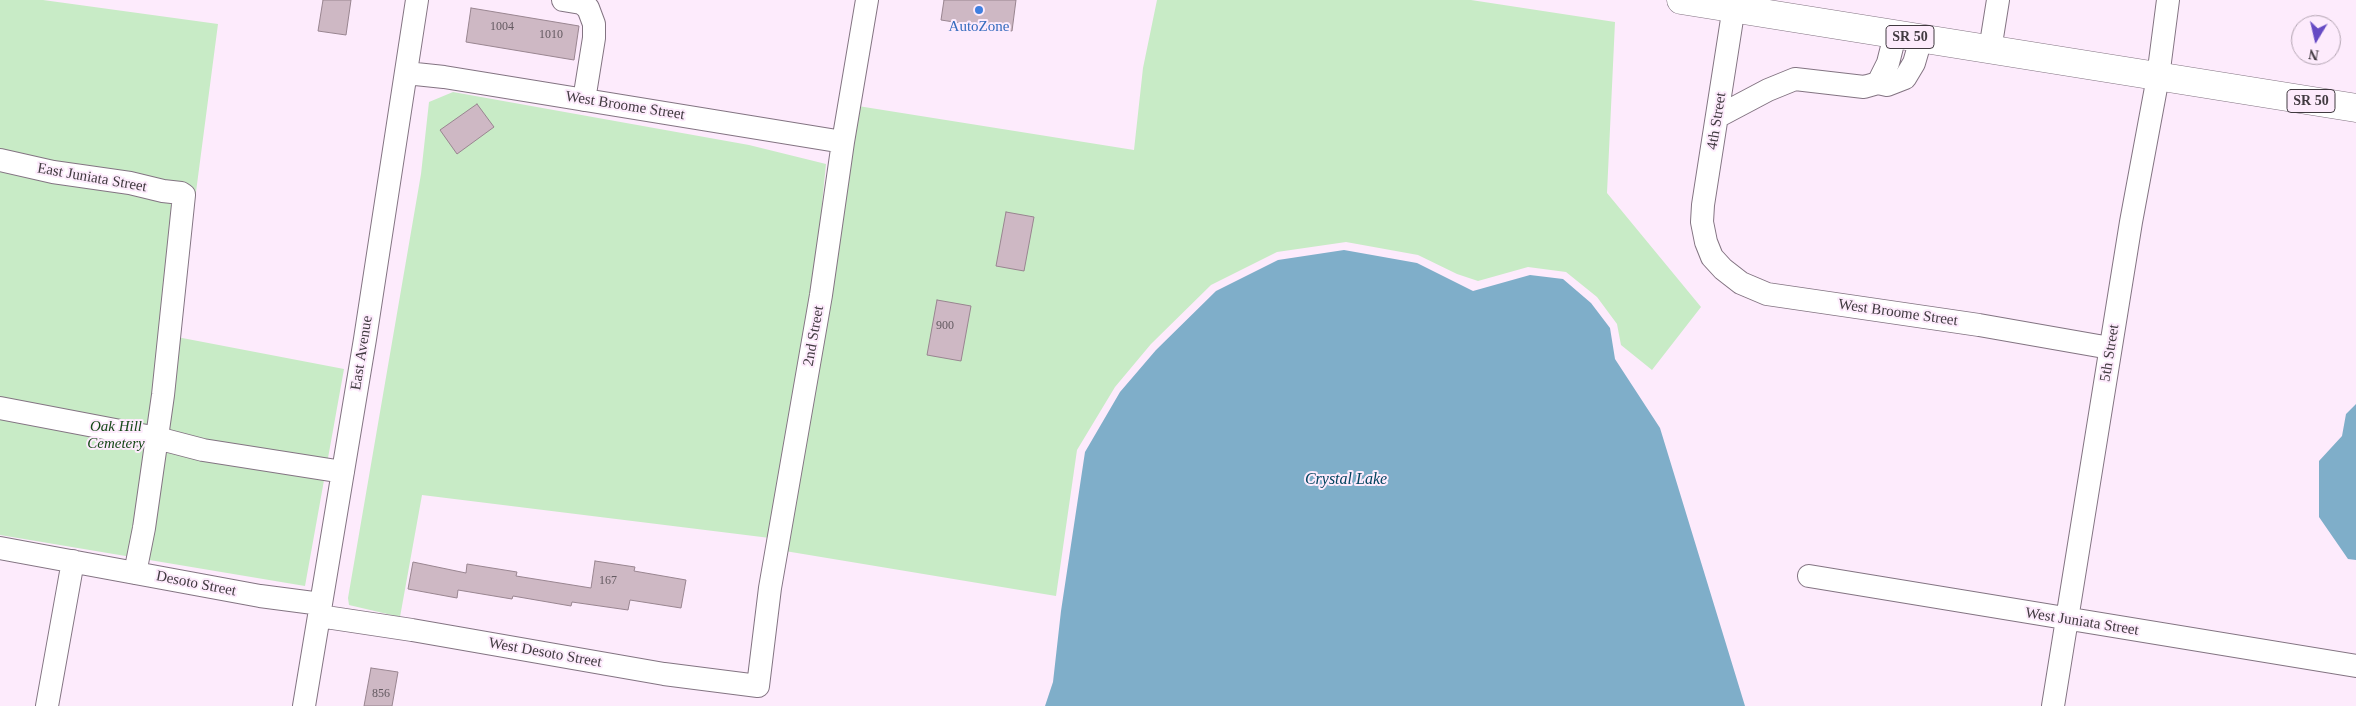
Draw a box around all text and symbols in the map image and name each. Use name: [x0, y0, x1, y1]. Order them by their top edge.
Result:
marker: AutoZone: [973, 4, 985, 16]
north arrow: [2291, 15, 2341, 65]
place label: AutoZone: [949, 18, 1009, 36]
house number: 1004: [490, 20, 514, 34]
road number: SR 50: [1886, 26, 1934, 48]
house number: 1010: [539, 28, 563, 42]
text: N: [2308, 46, 2320, 63]
street label: West Broome Street: [564, 88, 686, 124]
road number: SR 50: [2287, 90, 2335, 112]
street label: 4th Street: [1704, 91, 1730, 151]
street label: East Juniata Street: [36, 160, 148, 196]
street label: West Broome Street: [1837, 296, 1959, 330]
street label: 2nd Street: [800, 304, 828, 368]
street label: East Avenue: [347, 314, 377, 392]
house number: 900: [936, 319, 954, 333]
street label: 5th Street: [2097, 323, 2123, 383]
park label: Oak Hill Cemetery: [87, 418, 145, 453]
water label: Crystal Lake: [1305, 470, 1387, 490]
street label: Desoto Street: [154, 567, 238, 601]
house number: 167: [599, 574, 617, 588]
street label: West Juniata Street: [2024, 604, 2140, 640]
street label: West Desoto Street: [487, 634, 603, 672]
house number: 856: [372, 687, 390, 701]

